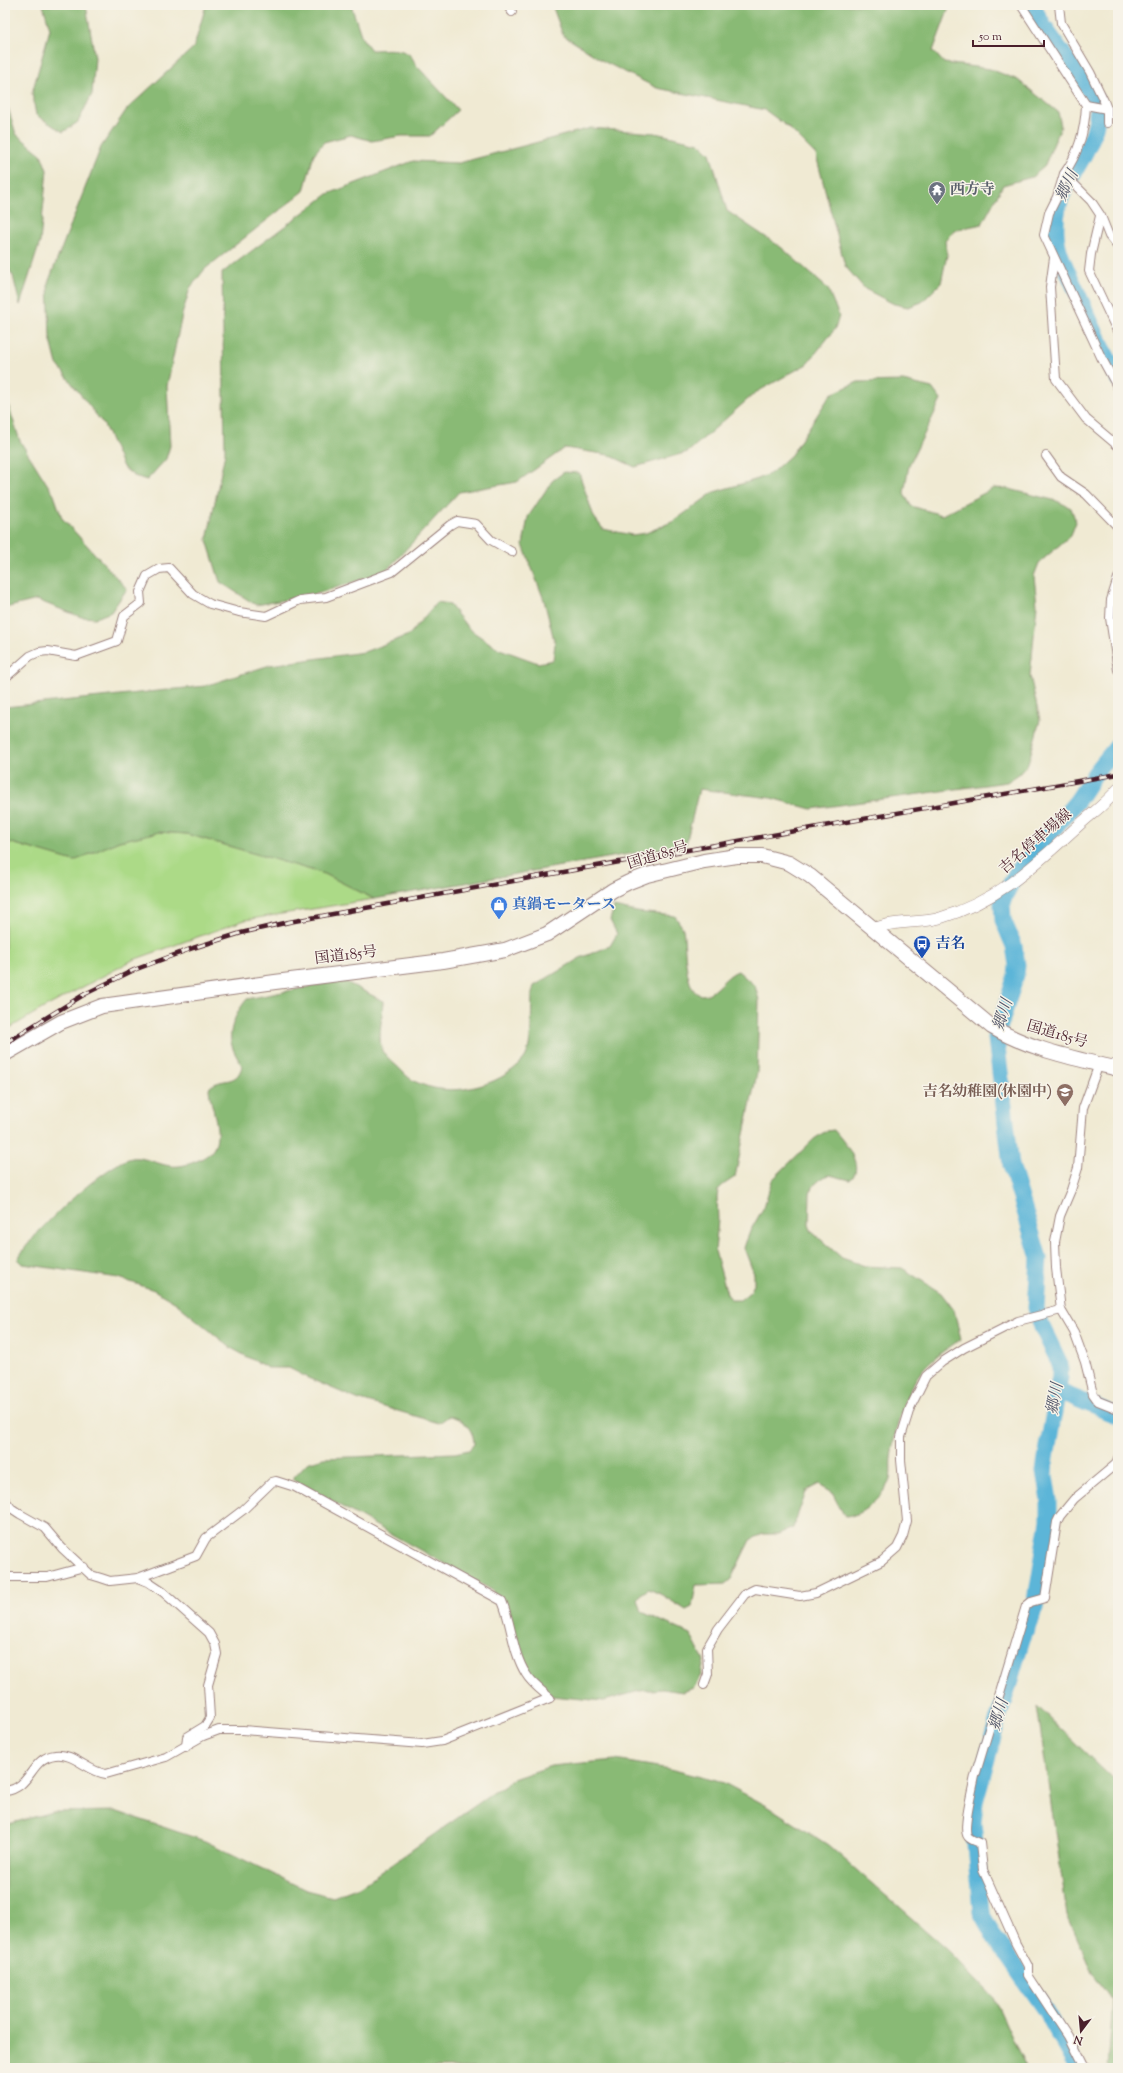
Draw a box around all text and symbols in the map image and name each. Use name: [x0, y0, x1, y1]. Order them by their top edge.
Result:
scale bar: [973, 22, 1044, 48]
text: 50 m: [978, 28, 1002, 46]
water label: 郷川: [1051, 165, 1086, 205]
temple icon: 西方寺: [927, 180, 947, 205]
place label: 西方寺: [950, 180, 995, 201]
street label: 吉名停車場線: [995, 805, 1077, 879]
street label: 国道185号: [625, 837, 691, 875]
shop icon: 真鍋モータース: [489, 895, 509, 920]
place label: 真鍋モータース: [512, 895, 616, 916]
bus stop icon: 吉名: [912, 934, 932, 959]
place label: 吉名: [935, 934, 965, 955]
street label: 国道185号: [314, 942, 378, 970]
water label: 郷川: [988, 994, 1020, 1034]
street label: 国道185号: [1024, 1016, 1090, 1054]
place label: 吉名幼稚園(休園中): [922, 1082, 1052, 1103]
school or university icon: 吉名幼稚園(休園中): [1055, 1082, 1075, 1107]
water label: 郷川: [1042, 1379, 1070, 1417]
water label: 郷川: [984, 1694, 1016, 1734]
north arrow: [1061, 2011, 1101, 2051]
text: N: [1072, 2031, 1086, 2049]

